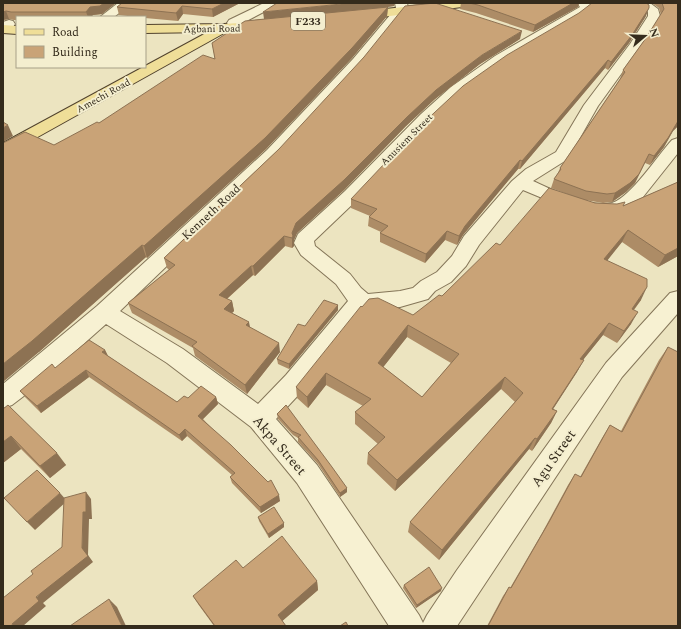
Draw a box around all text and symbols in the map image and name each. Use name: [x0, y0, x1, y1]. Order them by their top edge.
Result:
road number: F233: [291, 12, 325, 30]
legend: [16, 16, 146, 68]
north arrow: [625, 16, 665, 56]
street label: Agbani Road: [183, 20, 241, 37]
text: Road: [52, 23, 79, 42]
text: N: [644, 26, 663, 40]
text: Building: [52, 43, 98, 62]
street label: Amechi Road: [74, 74, 134, 117]
street label: Anusiem Street: [377, 109, 437, 170]
street label: Kenneth Road: [177, 180, 246, 245]
street label: Akpa Street: [248, 411, 312, 480]
street label: Agu Street: [526, 425, 581, 491]

